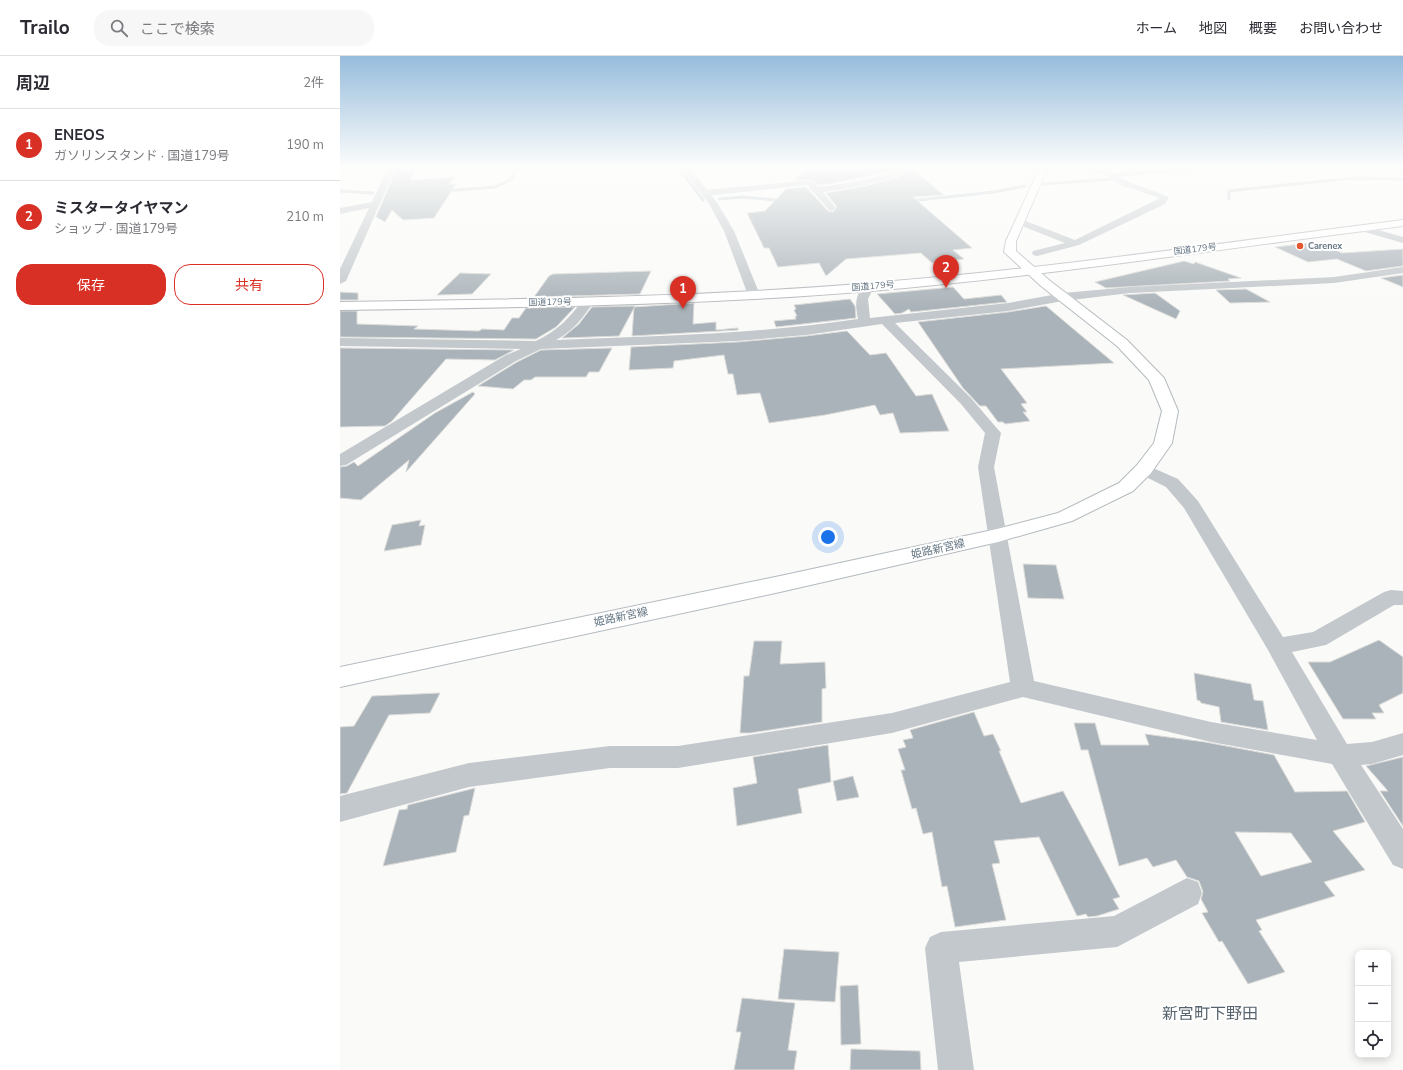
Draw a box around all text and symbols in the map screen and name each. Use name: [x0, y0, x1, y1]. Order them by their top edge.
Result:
search box: [94, 10, 374, 46]
text: Trailo: [20, 15, 70, 41]
icon: search: [108, 17, 130, 39]
text: ここで検索: [140, 19, 215, 39]
text: ホーム: [1135, 19, 1177, 38]
text: 地図: [1199, 19, 1227, 38]
text: 概要: [1249, 19, 1277, 38]
text: お問い合わせ: [1299, 19, 1383, 38]
text: 周辺: [16, 72, 50, 95]
text: 2件: [303, 74, 324, 92]
text: ENEOS: [54, 125, 104, 145]
text: 1: [25, 136, 33, 154]
text: 190 m: [286, 136, 324, 154]
text: ガソリンスタンド · 国道179号: [54, 147, 230, 165]
text: ミスタータイヤマン: [54, 198, 189, 218]
text: 2: [25, 208, 33, 226]
text: 210 m: [286, 208, 324, 226]
text: ショップ · 国道179号: [54, 220, 178, 238]
street label: 国道179号: [1173, 240, 1217, 258]
place label: Carenex: [1308, 240, 1342, 252]
marker: Carenex: [1295, 241, 1305, 251]
pin: 2: [933, 255, 959, 288]
button: 保存: [16, 264, 166, 305]
button: 共有: [174, 264, 324, 305]
pin: 1: [670, 276, 696, 309]
street label: 国道179号: [851, 278, 895, 294]
street label: 国道179号: [528, 296, 572, 308]
your location: [818, 527, 838, 547]
street label: 姫路新宮線: [910, 536, 966, 562]
street label: 姫路新宮線: [593, 604, 649, 630]
map controls: [1355, 950, 1391, 1058]
button: +: [1355, 950, 1391, 986]
button: −: [1355, 986, 1391, 1022]
district label: 新宮町下野田: [1162, 1003, 1258, 1025]
button: locate: [1355, 1022, 1391, 1058]

